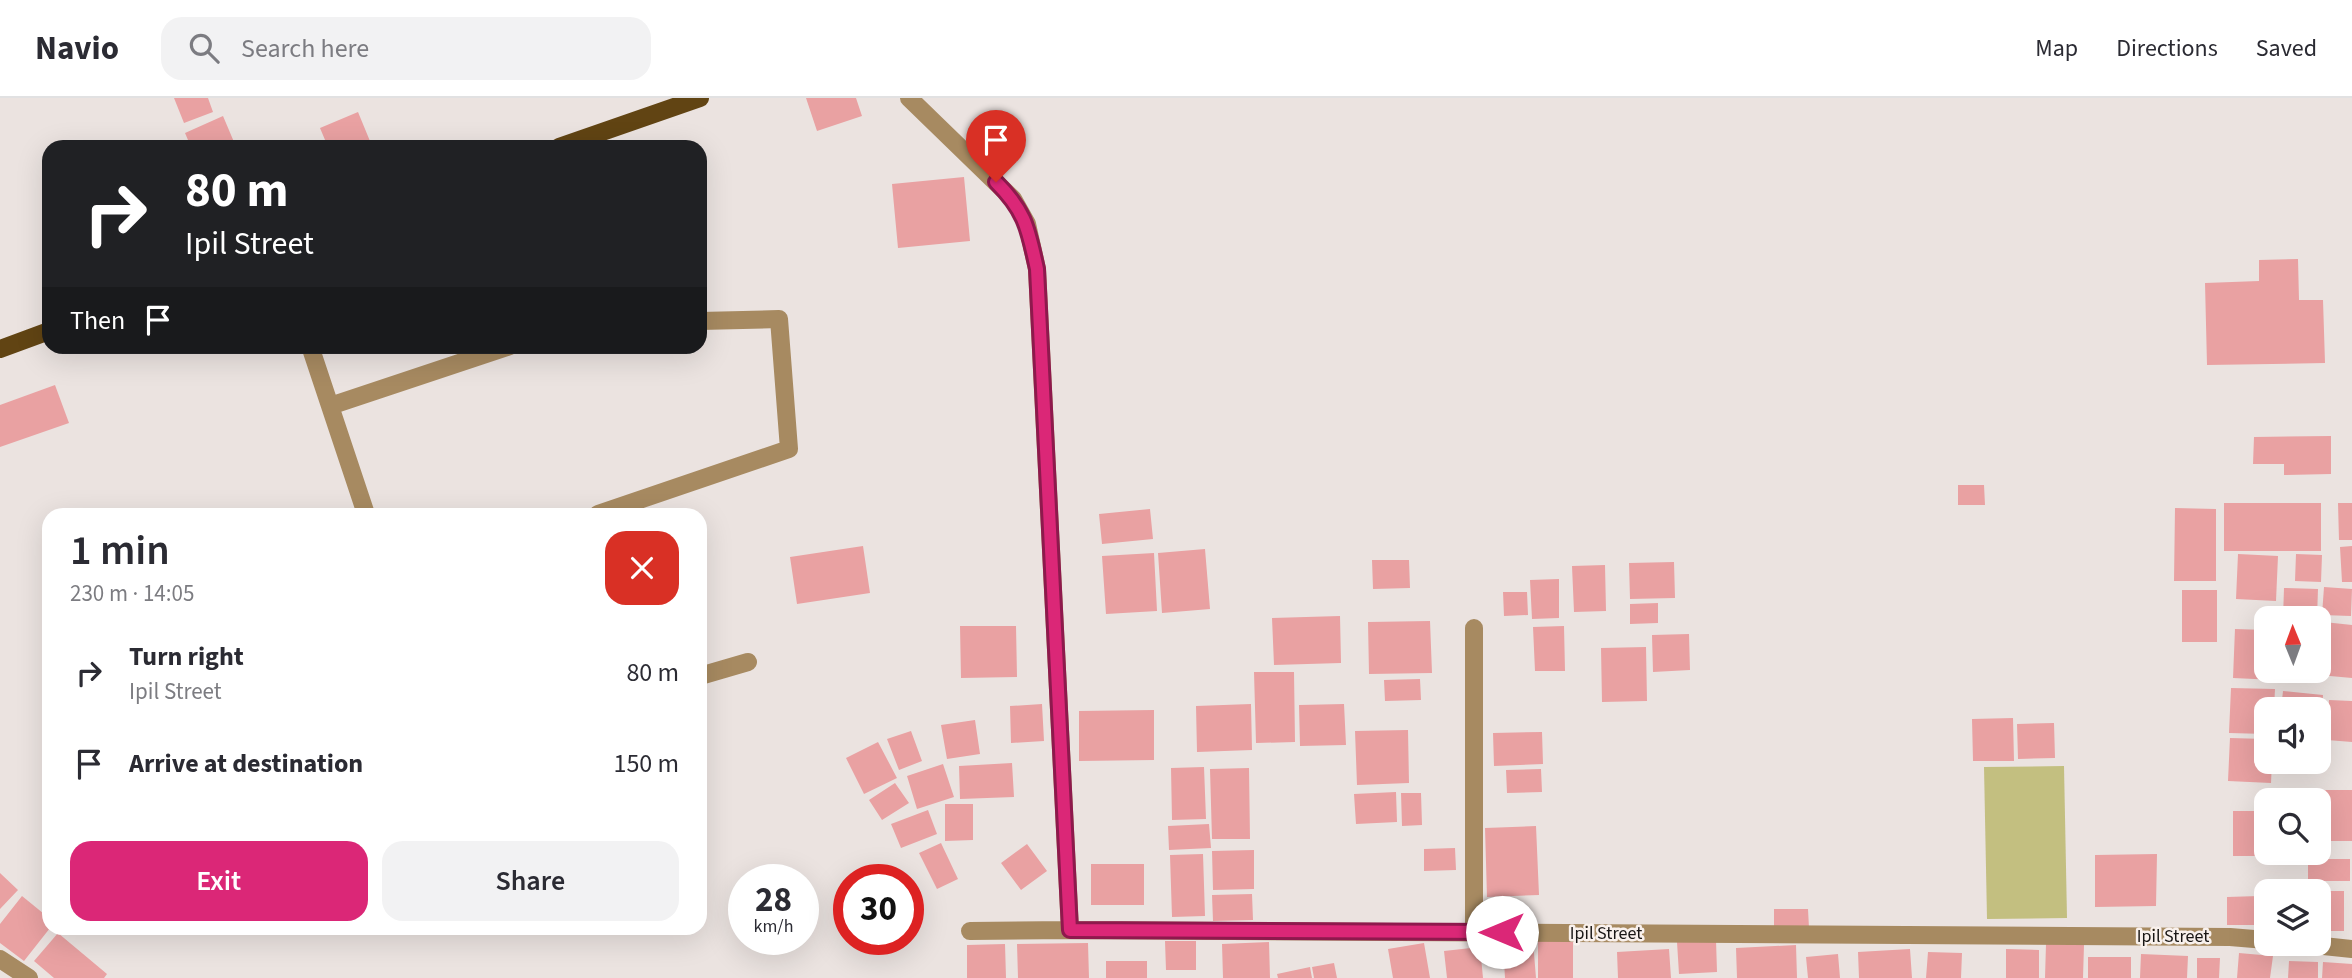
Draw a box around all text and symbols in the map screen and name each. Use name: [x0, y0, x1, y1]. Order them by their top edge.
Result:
search box: [161, 17, 651, 80]
text: Navio: [35, 25, 119, 72]
icon: search: [185, 29, 223, 67]
text: Search here: [241, 30, 369, 67]
text: Map: [2035, 31, 2078, 66]
text: Directions: [2116, 31, 2218, 66]
text: Saved: [2256, 31, 2317, 66]
pin: [966, 110, 1026, 182]
icon: arrive: [977, 121, 1015, 159]
text: 80 m: [185, 156, 289, 226]
icon: right: [70, 168, 161, 259]
text: Ipil Street: [185, 221, 314, 267]
icon: arrive: [139, 301, 177, 339]
text: Then: [70, 302, 125, 339]
text: 1 min: [70, 521, 170, 581]
button: close: [605, 531, 679, 605]
text: 230 m · 14:05: [70, 577, 194, 610]
north arrow: [2254, 606, 2331, 682]
map controls: [2254, 606, 2331, 956]
text: Turn right: [129, 638, 244, 675]
icon: right: [70, 654, 108, 692]
text: 80 m: [626, 654, 679, 691]
text: Ipil Street: [129, 675, 222, 708]
button: sound: [2254, 697, 2331, 774]
icon: arrive: [70, 745, 108, 783]
text: Arrive at destination: [129, 745, 363, 782]
text: 150 m: [613, 745, 679, 782]
button: search: [2254, 788, 2331, 865]
button: Exit: [70, 841, 368, 921]
button: Share: [382, 841, 679, 921]
speed limit sign: 30: [833, 864, 924, 955]
text: 28: [755, 875, 792, 925]
button: layers: [2254, 879, 2331, 956]
position arrow: [1465, 895, 1539, 969]
text: km/h: [754, 914, 793, 939]
street label: Ipil Street: [1570, 921, 1642, 946]
street label: Ipil Street: [2137, 924, 2209, 949]

